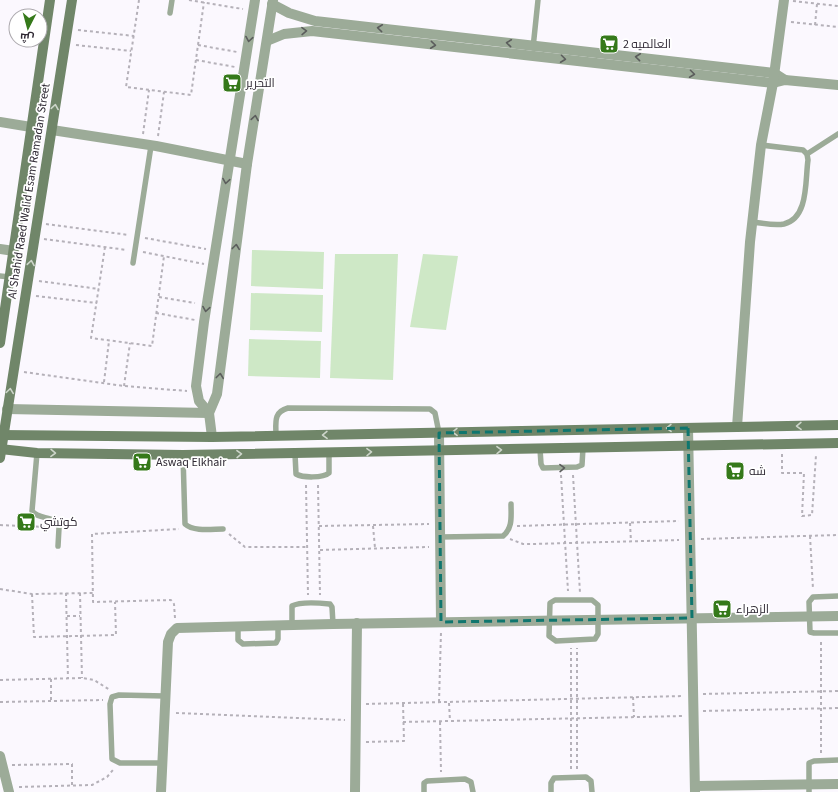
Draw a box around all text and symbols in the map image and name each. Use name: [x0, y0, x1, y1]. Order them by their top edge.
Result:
north arrow: [8, 8, 48, 48]
one-way arrow: [377, 24, 383, 33]
one-way arrow: [301, 27, 307, 35]
text: ش: [19, 29, 35, 46]
supermarket icon: العالميه 2: [598, 33, 620, 55]
one-way arrow: [245, 35, 254, 42]
place label: العالميه 2: [623, 36, 671, 53]
one-way arrow: [506, 38, 512, 47]
one-way arrow: [430, 40, 437, 49]
one-way arrow: [635, 53, 641, 62]
one-way arrow: [560, 54, 566, 63]
one-way arrow: [689, 69, 695, 78]
supermarket icon: التحرير: [221, 72, 243, 94]
place label: التحرير: [245, 75, 275, 92]
street label: Al Shahid Raed Walid Esam Ramadan Street: [4, 82, 54, 300]
one-way arrow: [50, 104, 59, 110]
one-way arrow: [250, 115, 258, 121]
one-way arrow: [222, 178, 231, 184]
one-way arrow: [232, 244, 241, 250]
one-way arrow: [26, 260, 35, 266]
one-way arrow: [202, 306, 211, 312]
one-way arrow: [215, 373, 224, 379]
one-way arrow: [5, 388, 14, 394]
one-way arrow: [796, 422, 802, 430]
one-way arrow: [666, 424, 672, 432]
one-way arrow: [452, 428, 458, 437]
one-way arrow: [322, 431, 328, 439]
one-way arrow: [496, 445, 502, 454]
one-way arrow: [366, 448, 372, 456]
one-way arrow: [50, 449, 56, 457]
one-way arrow: [236, 450, 242, 458]
supermarket icon: Aswaq Elkhair: [131, 451, 153, 473]
place label: Aswaq Elkhair: [156, 454, 227, 471]
supermarket icon: شه: [724, 460, 746, 482]
place label: شه: [749, 463, 766, 480]
one-way arrow: [559, 464, 565, 472]
supermarket icon: كوتشي: [15, 511, 37, 533]
place label: كوتشي: [40, 514, 77, 532]
supermarket icon: الزهراء: [711, 598, 733, 620]
place label: الزهراء: [736, 601, 769, 618]

